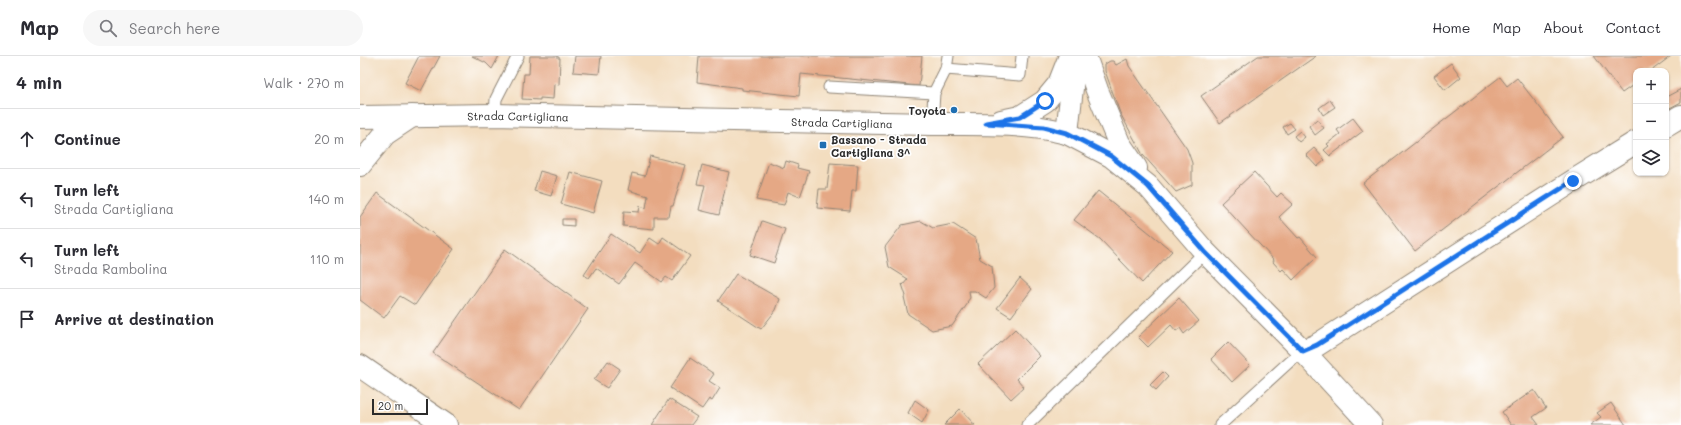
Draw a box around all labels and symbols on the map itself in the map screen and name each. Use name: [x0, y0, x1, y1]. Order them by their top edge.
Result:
route start: [1036, 92, 1054, 110]
place label: Toyota: [909, 103, 946, 118]
marker: Toyota: [949, 105, 959, 115]
street label: Strada Cartigliana: [467, 107, 569, 124]
street label: Strada Cartigliana: [791, 114, 893, 131]
place label: Bassano - Strada Cartigliana 3^: [831, 132, 927, 160]
marker: Bassano - Strada Cartigliana 3^: [818, 140, 828, 150]
route end: [1564, 172, 1582, 190]
scale bar: [372, 397, 428, 416]

